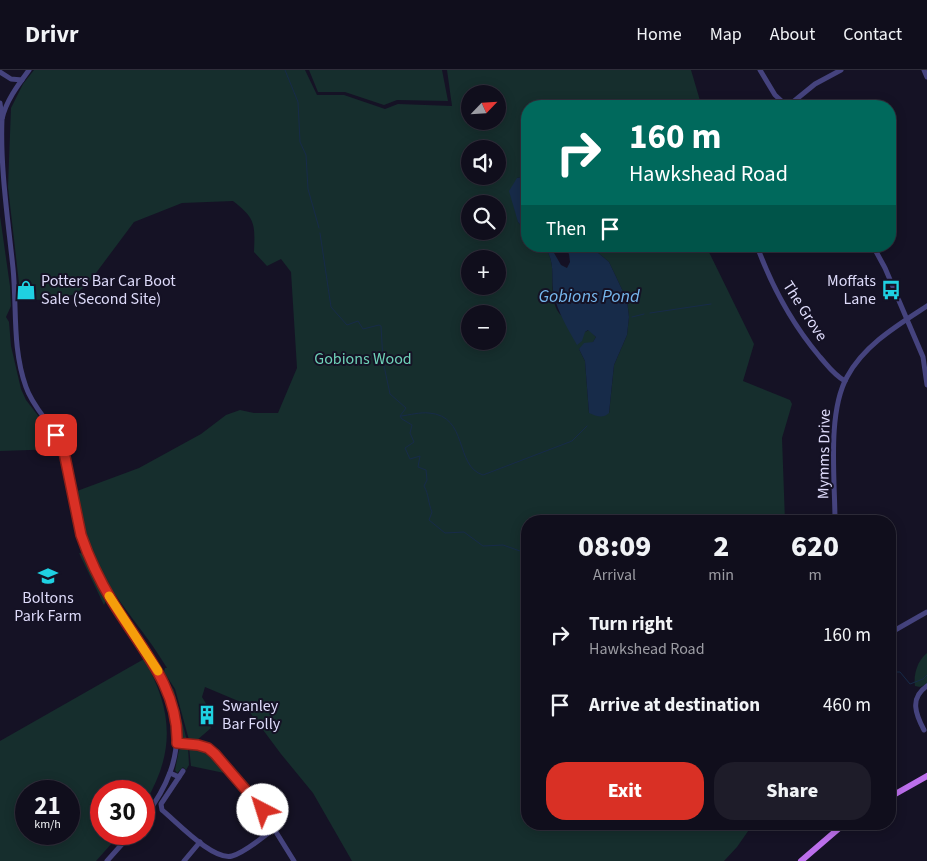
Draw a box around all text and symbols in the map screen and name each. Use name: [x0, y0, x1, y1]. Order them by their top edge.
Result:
text: Drivr: [25, 17, 79, 52]
text: Home: [636, 22, 682, 47]
text: Map: [710, 22, 742, 47]
text: About: [770, 22, 815, 47]
text: Contact: [843, 22, 902, 47]
north arrow: [461, 85, 506, 130]
map controls: [461, 85, 506, 350]
text: 160 m: [629, 112, 721, 162]
icon: right: [546, 120, 611, 185]
button: sound: [461, 140, 506, 185]
text: Hawkshead Road: [629, 158, 788, 190]
button: search: [461, 195, 506, 240]
icon: arrive: [596, 215, 624, 243]
text: Then: [546, 216, 586, 243]
button: +: [461, 250, 506, 295]
place label: Potters Bar Car Boot Sale (Second Site): [41, 270, 176, 310]
place label: Moffats Lane: [827, 270, 876, 310]
street label: The Grove: [777, 277, 833, 345]
shop icon: Potters Bar Car Boot Sale (Second Site): [15, 279, 37, 301]
bus stop icon: Moffats Lane: [880, 279, 902, 301]
water label: Gobions Pond: [538, 284, 640, 309]
button: −: [461, 305, 506, 350]
park label: Gobions Wood: [314, 348, 412, 370]
street label: Mymms Drive: [812, 409, 836, 499]
pin: [35, 414, 77, 456]
icon: arrive: [42, 421, 70, 449]
text: 08:09: [578, 525, 651, 568]
text: 2: [713, 525, 729, 568]
text: 620: [791, 525, 839, 568]
text: Arrival: [593, 564, 636, 586]
text: min: [708, 564, 734, 586]
text: m: [808, 564, 822, 586]
school or university icon: Boltons Park Farm: [37, 565, 59, 587]
place label: Boltons Park Farm: [14, 587, 82, 627]
text: Turn right: [589, 611, 673, 638]
icon: right: [546, 621, 574, 649]
text: 160 m: [823, 622, 871, 649]
text: Hawkshead Road: [589, 638, 705, 660]
icon: arrive: [546, 691, 574, 719]
text: Arrive at destination: [589, 692, 760, 719]
text: 460 m: [823, 692, 871, 719]
place label: Swanley Bar Folly: [222, 695, 281, 735]
building icon: Swanley Bar Folly: [196, 704, 218, 726]
button: Exit: [546, 762, 704, 820]
button: Share: [714, 762, 871, 820]
speed limit sign: 30: [90, 780, 155, 845]
position arrow: [236, 783, 288, 835]
text: 21: [34, 788, 61, 824]
text: km/h: [34, 816, 61, 833]

